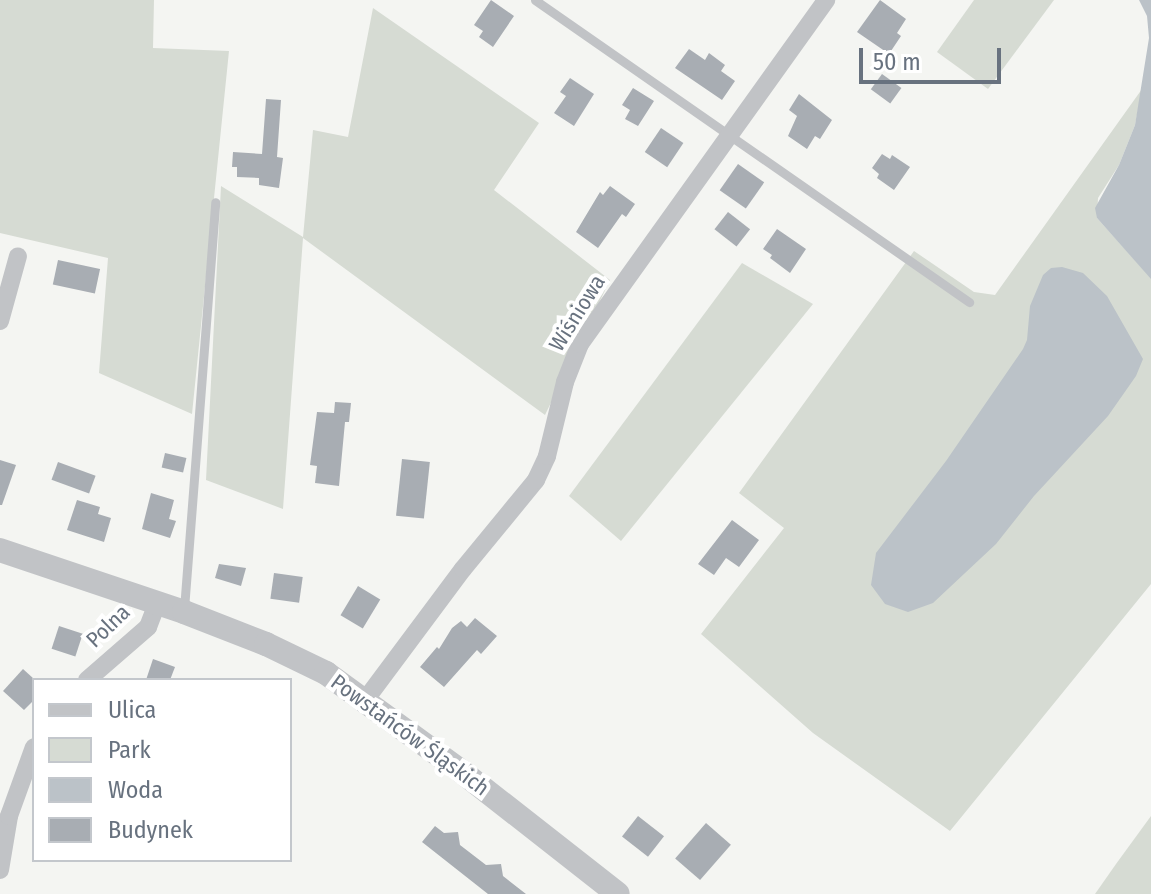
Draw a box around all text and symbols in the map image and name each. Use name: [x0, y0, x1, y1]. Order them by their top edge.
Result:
scale bar: [863, 32, 1005, 82]
text: 50 m: [873, 48, 921, 76]
street label: Wiśniowa: [543, 270, 611, 356]
street label: Polna: [81, 599, 135, 653]
street label: Powstańców Śląskich: [326, 669, 494, 801]
legend: [32, 678, 292, 862]
text: Ulica: [108, 696, 156, 724]
text: Park: [108, 736, 151, 764]
text: Woda: [108, 776, 163, 804]
text: Budynek: [108, 816, 193, 844]

